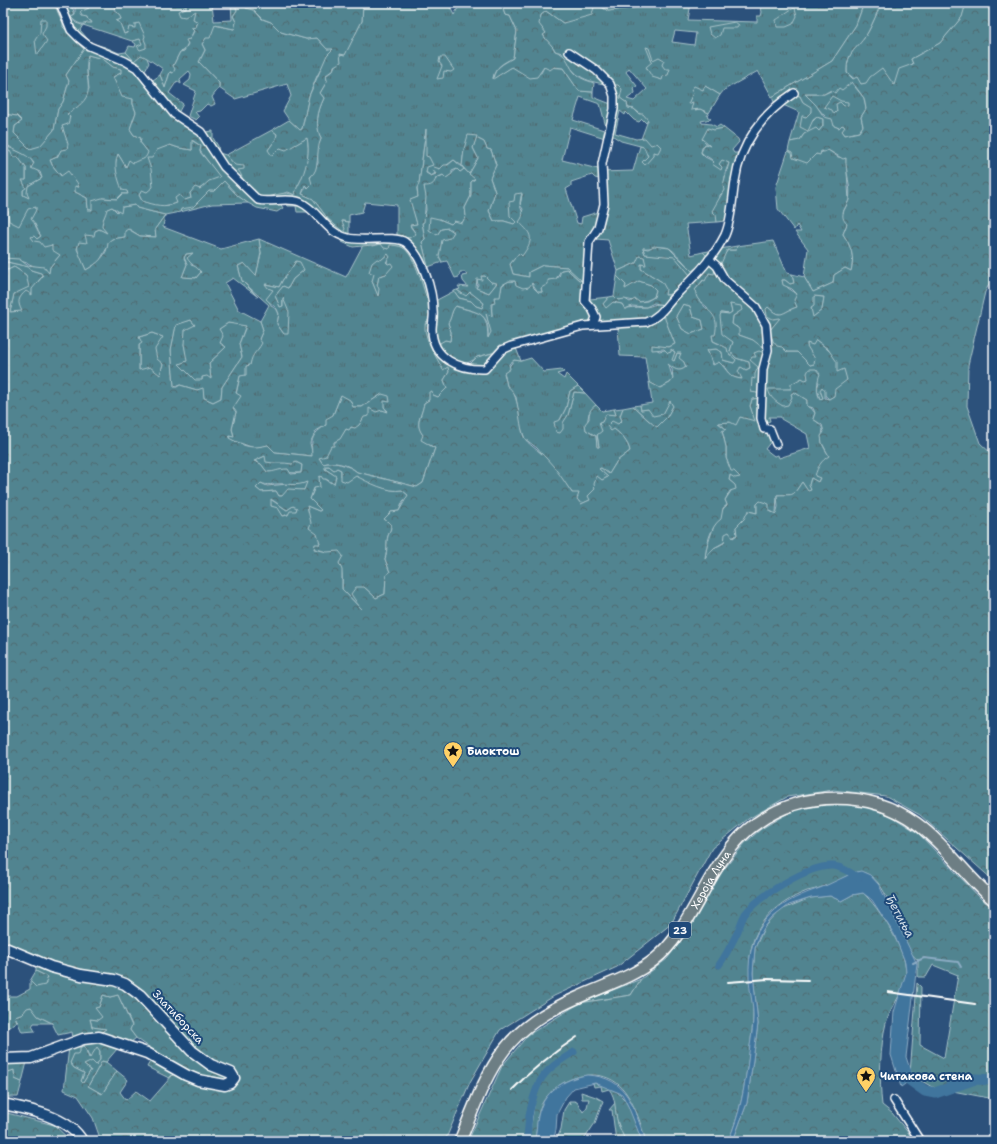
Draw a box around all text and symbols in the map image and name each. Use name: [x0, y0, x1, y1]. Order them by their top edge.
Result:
place icon: Биоктош: [442, 740, 464, 768]
place label: Биоктош: [467, 744, 519, 759]
street label: Хероја Луна: [687, 847, 734, 912]
water label: Ђетиња: [882, 892, 918, 940]
road number: 23: [669, 922, 691, 938]
street label: Златиборска: [149, 987, 207, 1047]
place icon: Читакова стена: [855, 1065, 877, 1093]
place label: Читакова стена: [880, 1069, 973, 1084]

